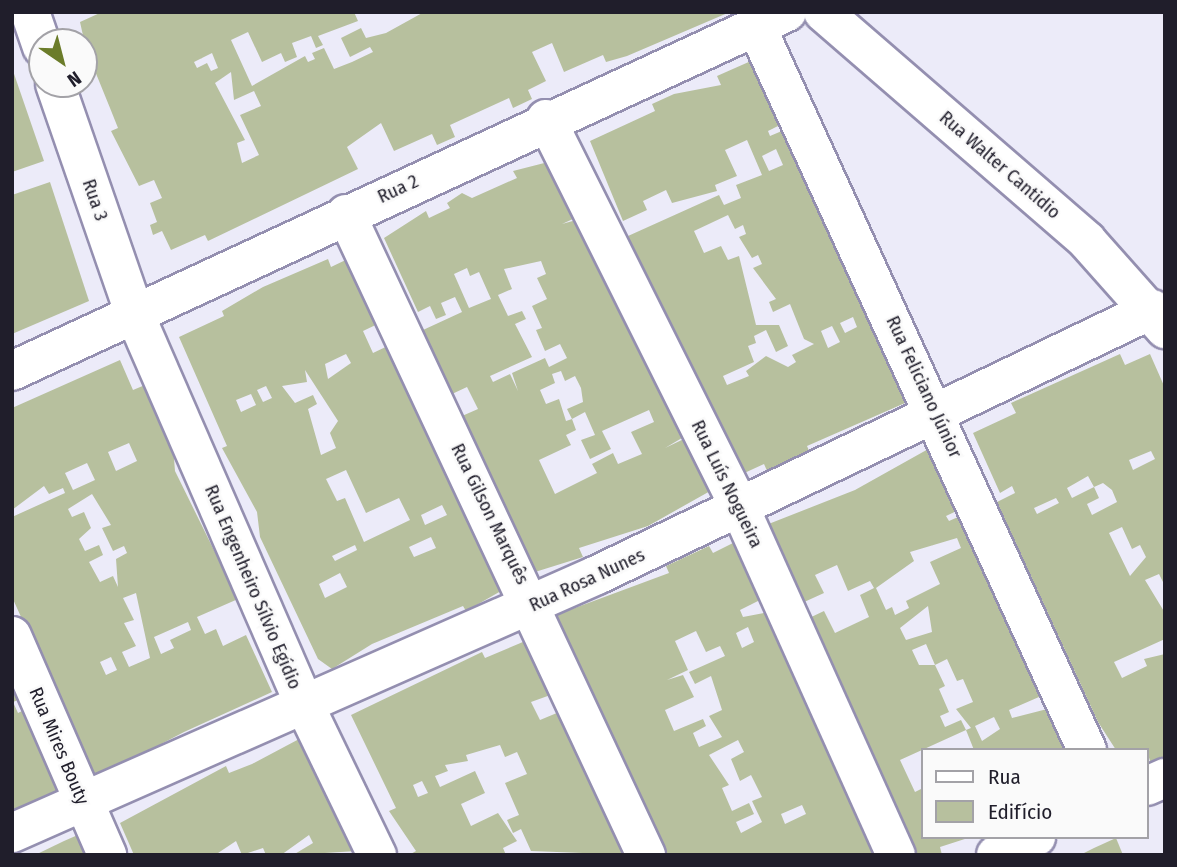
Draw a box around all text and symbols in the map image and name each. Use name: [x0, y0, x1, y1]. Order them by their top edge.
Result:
north arrow: [28, 28, 98, 98]
text: N: [63, 66, 85, 92]
street label: Rua Walter Cantidio: [935, 106, 1065, 224]
street label: Rua 2: [374, 170, 422, 208]
street label: Rua 3: [77, 176, 113, 224]
street label: Rua Feliciano Júnior: [881, 312, 967, 462]
street label: Rua Luís Nogueira: [686, 416, 768, 552]
street label: Rua Gilson Marquês: [446, 440, 534, 588]
street label: Rua Engenheiro Sílvio Egídio: [200, 481, 306, 693]
street label: Rua Rosa Nunes: [526, 543, 648, 617]
street label: Rua Mires Bouty: [24, 684, 94, 808]
legend: [922, 748, 1149, 839]
text: Rua: [988, 764, 1021, 790]
text: Edifício: [988, 799, 1052, 825]

